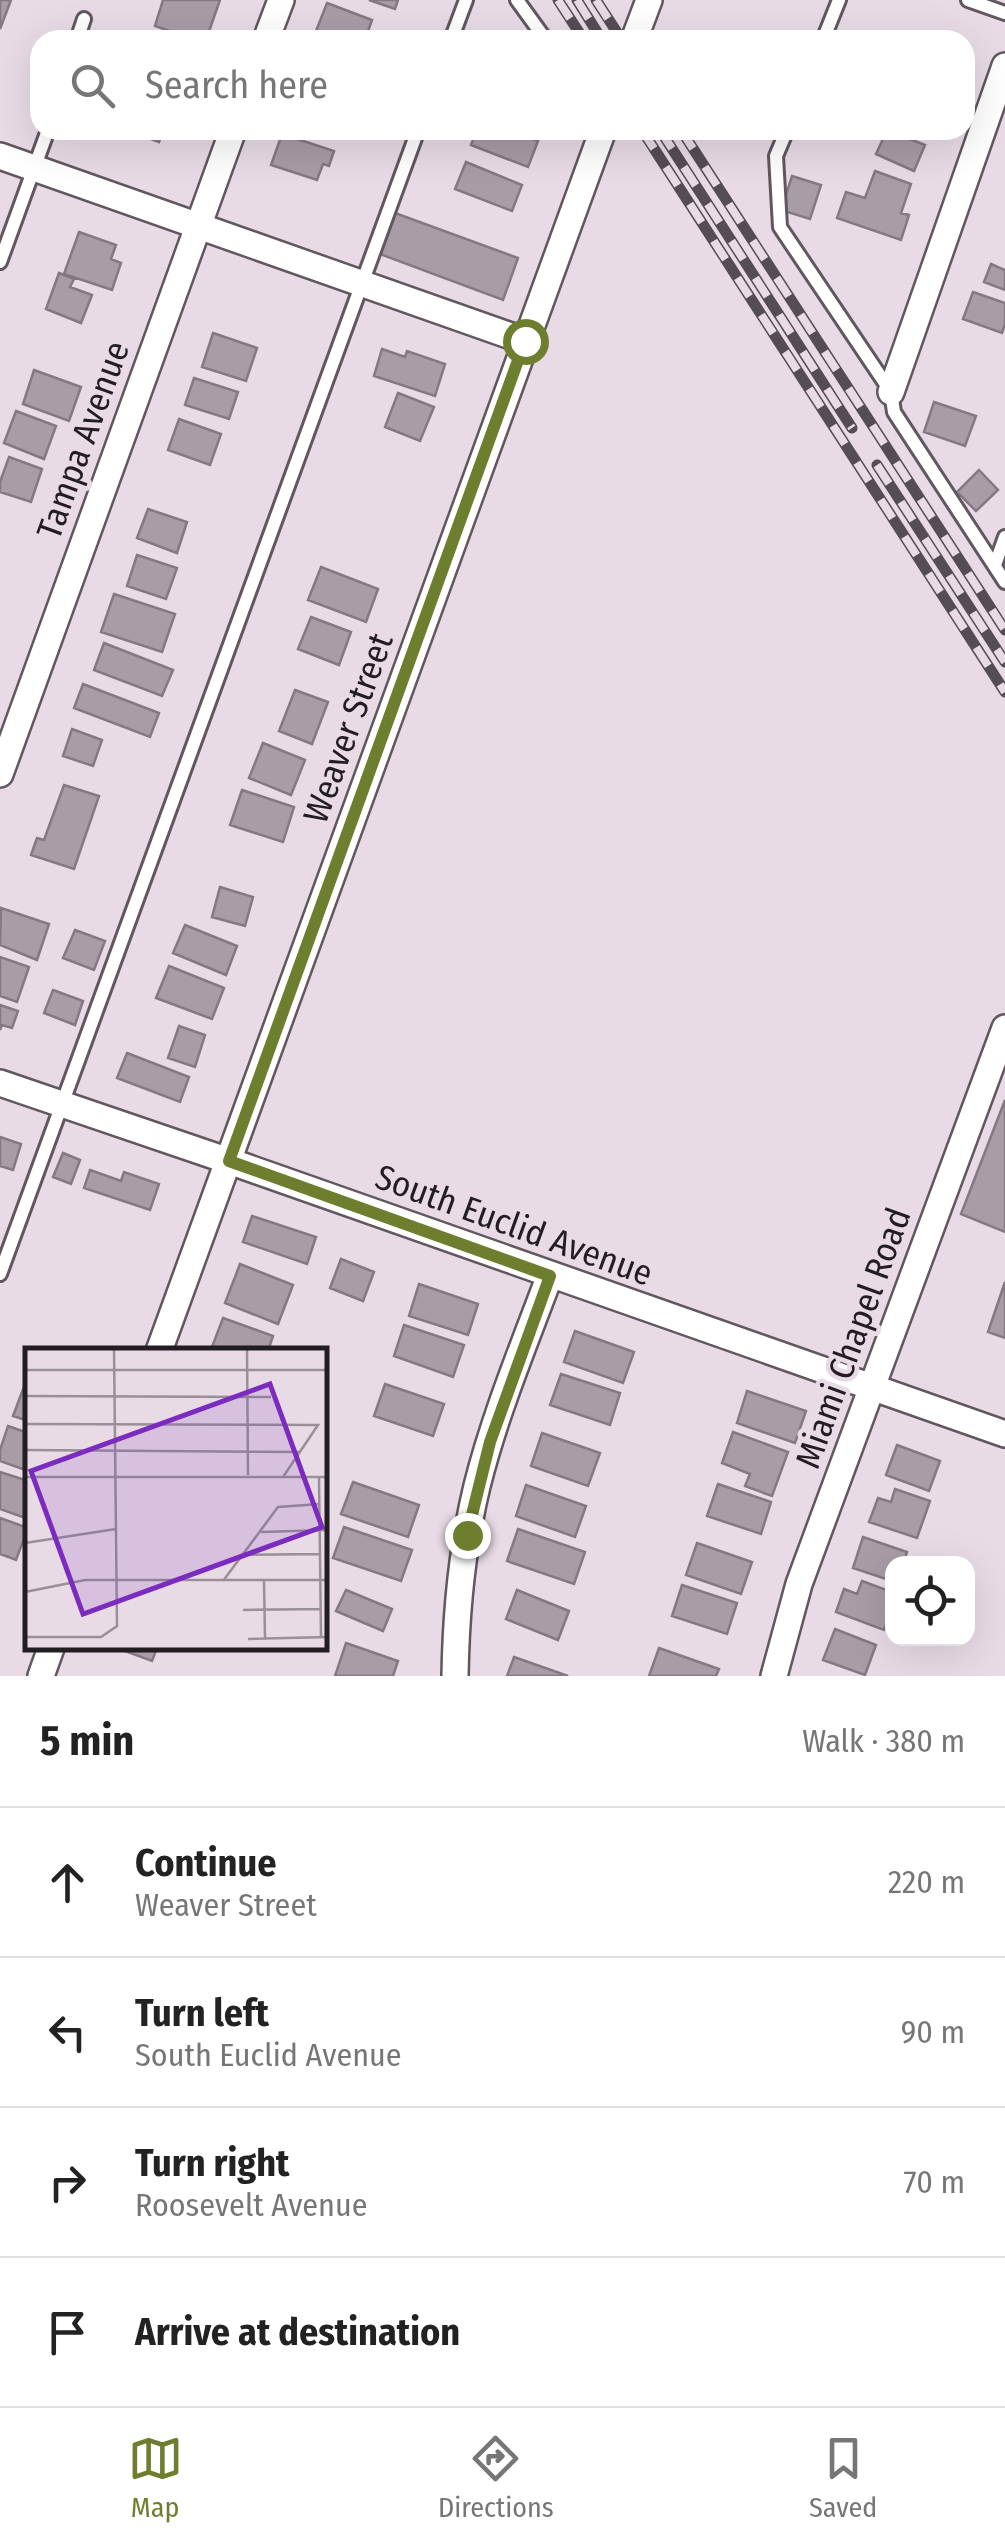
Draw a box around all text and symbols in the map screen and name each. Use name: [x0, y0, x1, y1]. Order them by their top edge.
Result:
search box: [30, 30, 975, 140]
icon: search: [65, 58, 120, 113]
text: Search here: [145, 62, 328, 108]
route start: [503, 319, 549, 365]
street label: Tampa Avenue: [28, 335, 138, 545]
street label: Weaver Street: [294, 627, 402, 829]
street label: South Euclid Avenue: [370, 1155, 658, 1295]
street label: Miami Chapel Road: [786, 1202, 920, 1474]
inset map: [25, 1348, 328, 1651]
route end: [445, 1513, 491, 1559]
map controls: [885, 1556, 975, 1646]
button: locate: [885, 1556, 975, 1646]
text: 5 min: [40, 1716, 134, 1766]
text: Walk · 380 m: [802, 1722, 965, 1760]
text: Continue: [135, 1840, 276, 1886]
icon: ahead: [40, 1855, 95, 1910]
text: 220 m: [888, 1863, 965, 1901]
text: Weaver Street: [135, 1886, 317, 1924]
text: Turn left: [135, 1990, 269, 2036]
icon: left: [40, 2005, 95, 2060]
text: 90 m: [901, 2013, 965, 2051]
text: South Euclid Avenue: [135, 2036, 402, 2074]
text: Turn right: [135, 2140, 289, 2186]
icon: right: [40, 2155, 95, 2210]
text: 70 m: [904, 2163, 965, 2201]
text: Roosevelt Avenue: [135, 2186, 367, 2224]
icon: arrive: [40, 2305, 95, 2360]
text: Arrive at destination: [135, 2309, 460, 2355]
tab: Map: [128, 2431, 183, 2524]
tab: Directions: [438, 2431, 554, 2524]
tab: Saved: [809, 2431, 877, 2524]

